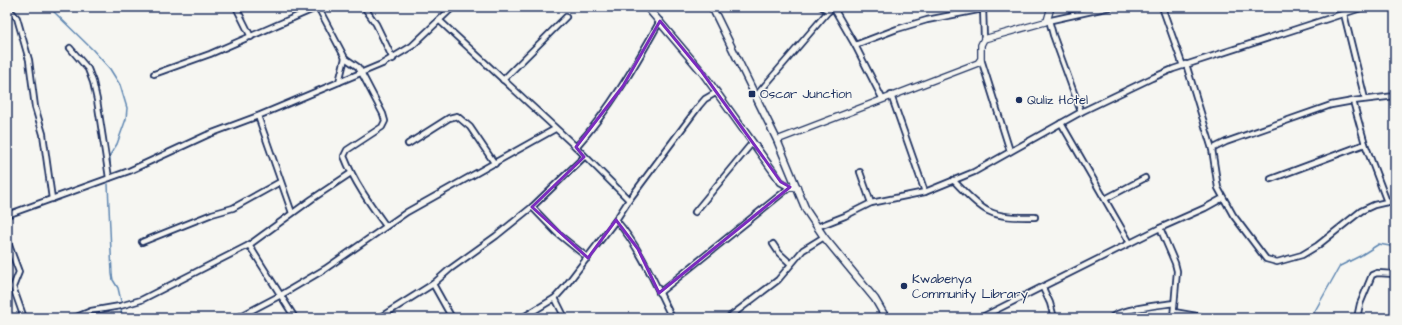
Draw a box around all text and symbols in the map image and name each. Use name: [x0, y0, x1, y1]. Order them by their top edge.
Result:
place label: Oscar Junction: [760, 85, 852, 103]
marker: Oscar Junction: [747, 89, 757, 99]
place label: Quliz Hotel: [1027, 91, 1088, 109]
marker: Quliz Hotel: [1014, 95, 1024, 105]
place label: Kwabenya Community Library: [912, 270, 1028, 304]
marker: Kwabenya Community Library: [899, 281, 909, 291]

